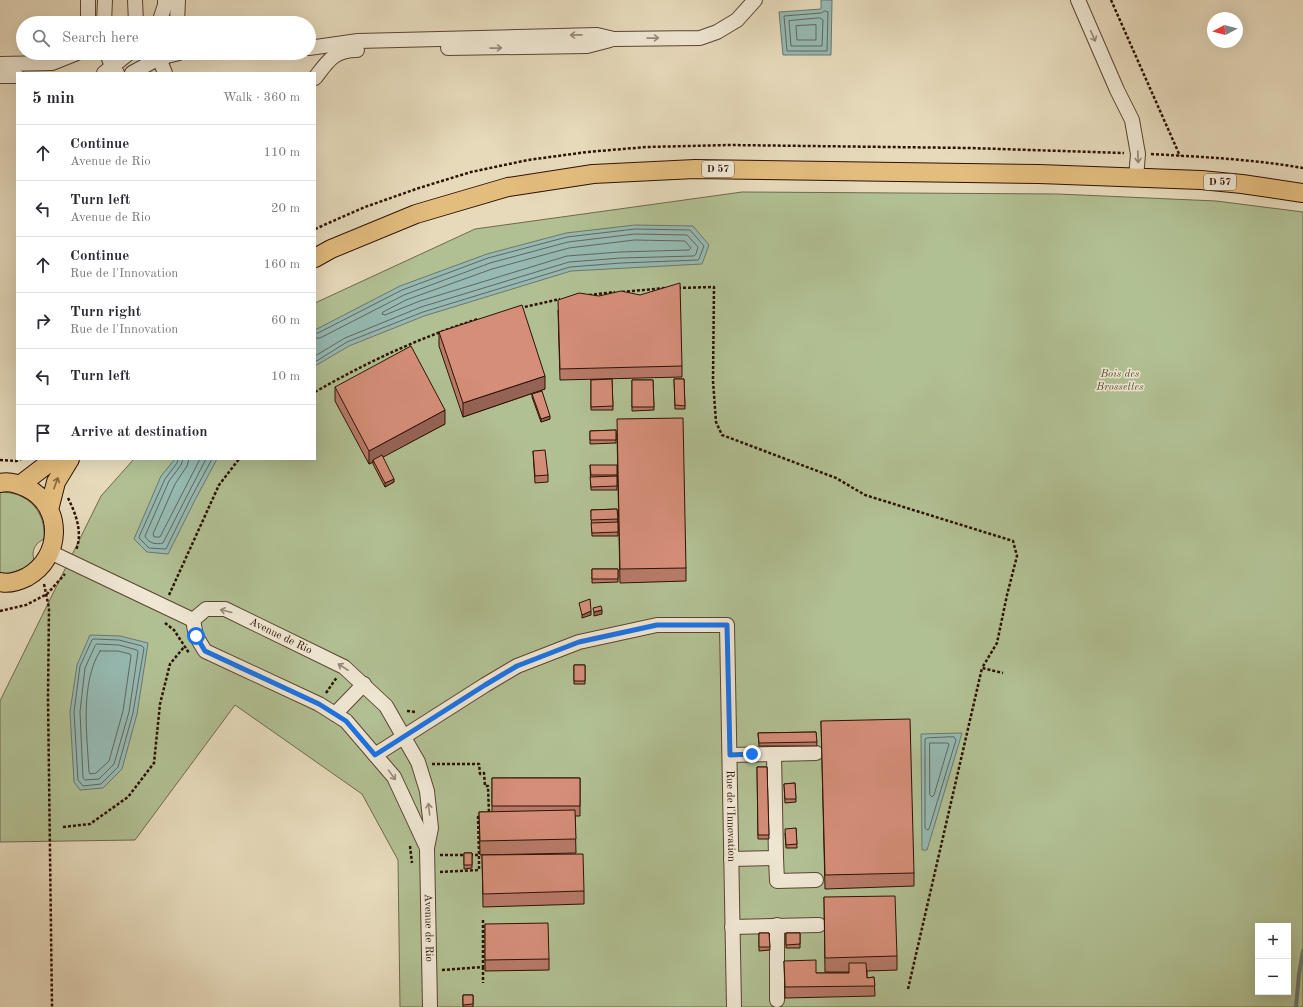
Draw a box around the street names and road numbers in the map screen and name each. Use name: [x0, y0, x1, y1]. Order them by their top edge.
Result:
road number: D 57: [702, 161, 734, 177]
road number: D 57: [1204, 174, 1236, 190]
street label: Avenue de Rio: [248, 616, 314, 656]
street label: Rue de l'Innovation: [724, 770, 737, 862]
street label: Avenue de Rio: [422, 894, 435, 962]

